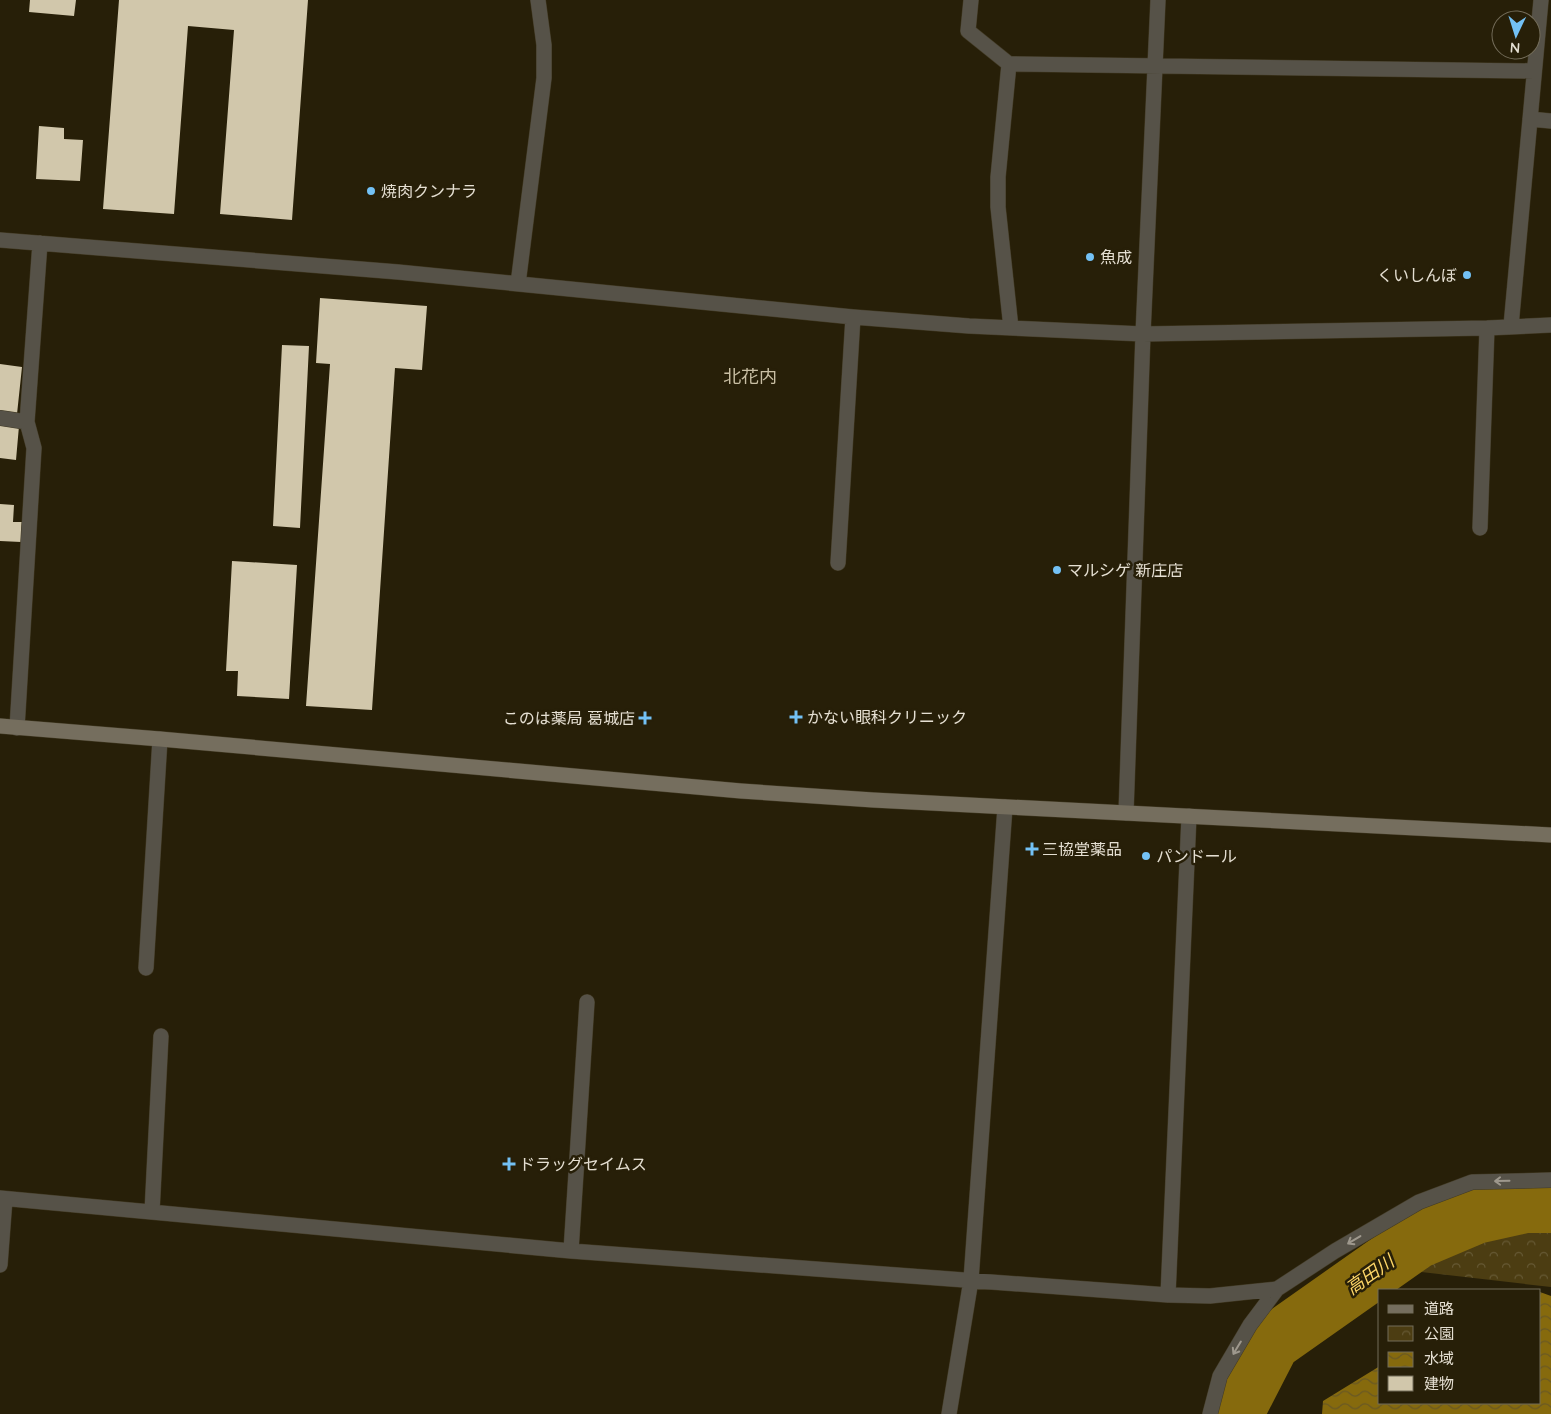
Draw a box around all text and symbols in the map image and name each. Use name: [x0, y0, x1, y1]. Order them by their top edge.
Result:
north arrow: [1491, 10, 1541, 60]
text: N: [1509, 39, 1521, 57]
place label: 焼肉クンナラ: [381, 181, 477, 201]
marker: 焼肉クンナラ: [365, 185, 377, 197]
place label: 魚成: [1100, 247, 1132, 267]
marker: 魚成: [1084, 251, 1096, 263]
place label: くいしんぼ: [1377, 265, 1457, 285]
marker: くいしんぼ: [1461, 269, 1473, 281]
district label: 北花内: [723, 365, 777, 388]
place label: マルシゲ 新庄店: [1067, 560, 1183, 580]
marker: マルシゲ 新庄店: [1051, 564, 1063, 576]
place label: かない眼科クリニック: [807, 707, 967, 727]
place label: このは薬局 葛城店: [503, 708, 635, 728]
marker: かない眼科クリニック: [789, 710, 803, 724]
marker: このは薬局 葛城店: [639, 712, 651, 724]
place label: 三協堂薬品: [1042, 839, 1122, 859]
marker: 三協堂薬品: [1026, 843, 1038, 855]
place label: パンドール: [1156, 846, 1237, 866]
marker: パンドール: [1140, 850, 1152, 862]
place label: ドラッグセイムス: [519, 1154, 647, 1174]
marker: ドラッグセイムス: [503, 1158, 515, 1170]
one-way arrow: [1495, 1176, 1511, 1186]
one-way arrow: [1347, 1235, 1361, 1245]
water label: 高田川: [1341, 1249, 1400, 1299]
legend: [1378, 1289, 1541, 1404]
text: 道路: [1424, 1299, 1454, 1318]
text: 公園: [1424, 1324, 1454, 1343]
one-way arrow: [1231, 1340, 1241, 1354]
text: 水域: [1424, 1349, 1454, 1368]
text: 建物: [1424, 1374, 1454, 1393]

